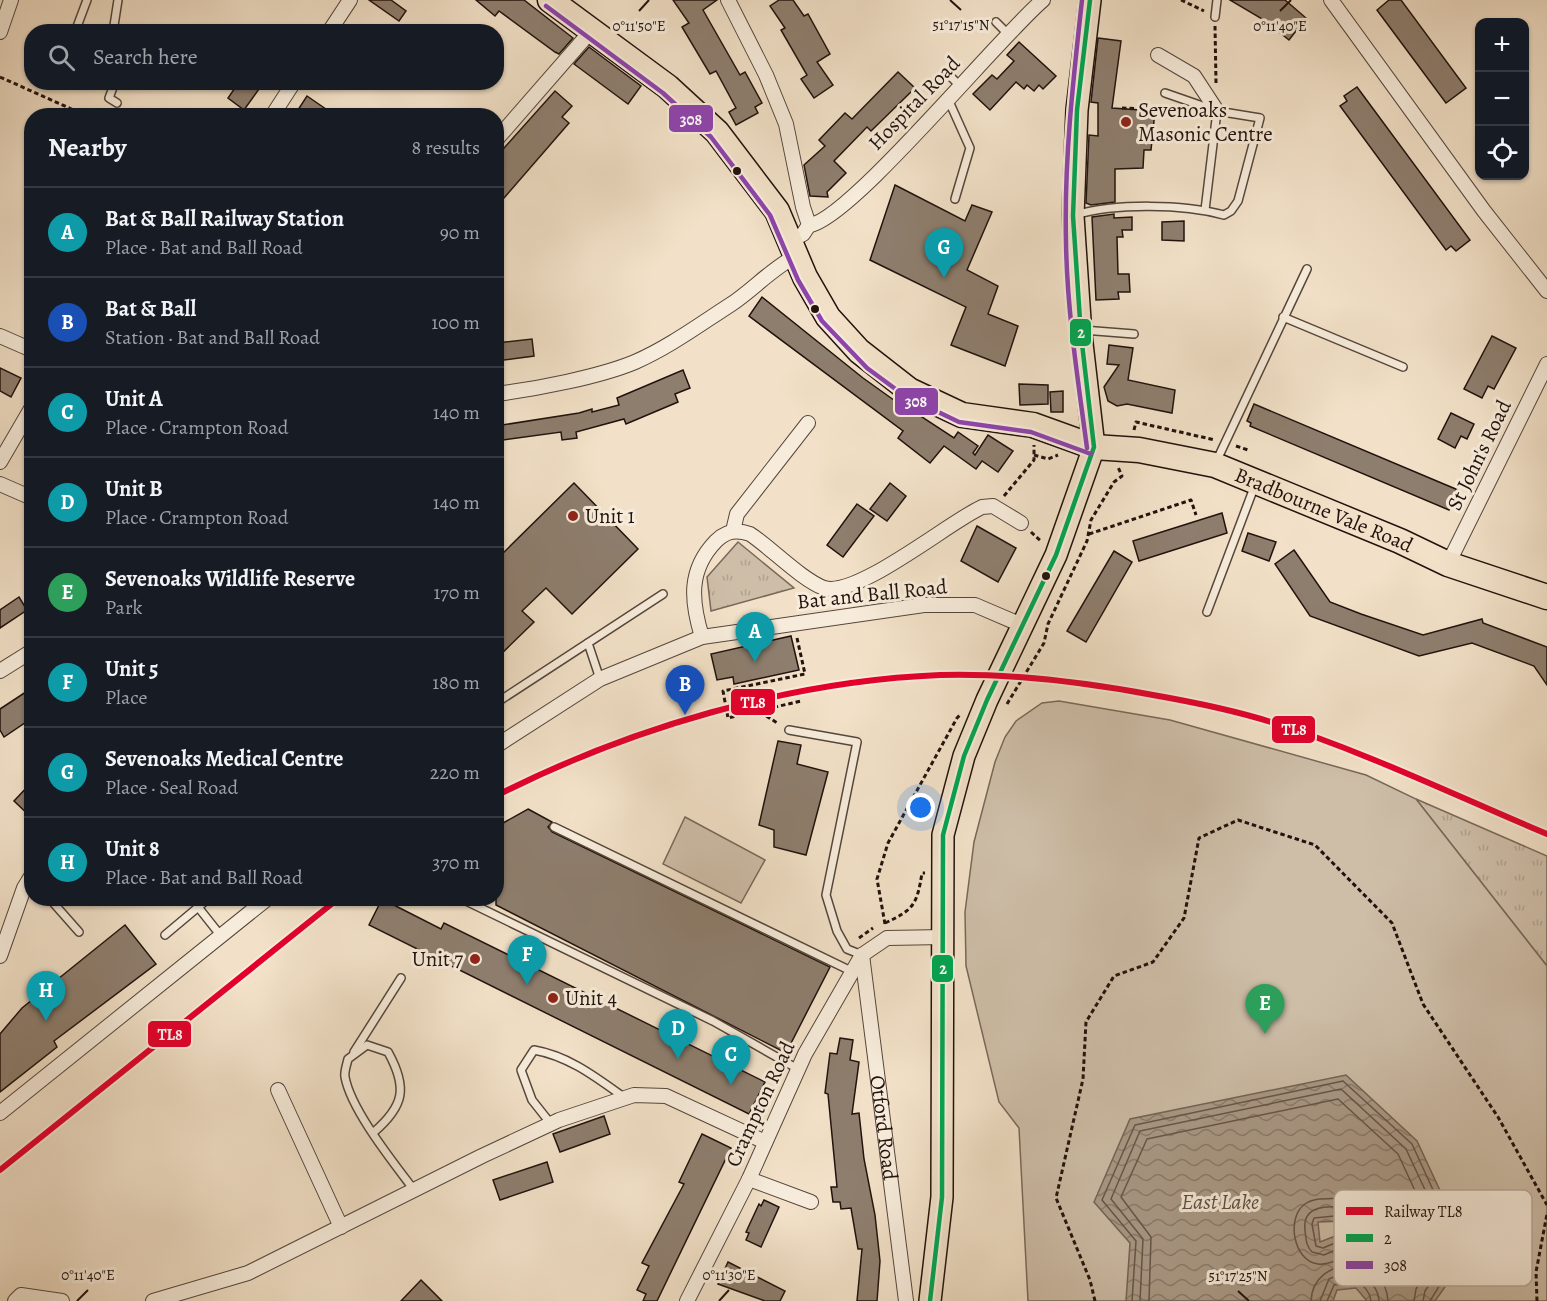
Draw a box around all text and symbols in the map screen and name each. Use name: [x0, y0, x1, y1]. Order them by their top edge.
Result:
text: 51°17'15"N: [932, 15, 990, 35]
text: 0°11'50"E: [612, 16, 666, 36]
text: 0°11'40"E: [1253, 16, 1307, 36]
map controls: [1475, 18, 1529, 180]
button: +: [1475, 18, 1529, 72]
search box: [24, 24, 504, 90]
icon: search: [45, 41, 78, 74]
text: Search here: [93, 42, 198, 72]
street label: Hospital Road: [862, 49, 967, 156]
button: −: [1475, 72, 1529, 126]
place label: Sevenoaks Masonic Centre: [1138, 96, 1273, 148]
line badge: 308: [668, 104, 714, 133]
text: 308: [680, 109, 703, 131]
marker: Sevenoaks Masonic Centre: [1119, 115, 1133, 129]
button: locate: [1475, 126, 1529, 180]
text: Nearby: [48, 130, 127, 165]
text: 8 results: [412, 134, 480, 161]
unlabelled marker: [731, 165, 743, 177]
text: Bat & Ball Railway Station: [105, 204, 344, 234]
text: A: [61, 219, 74, 246]
text: 90 m: [440, 219, 480, 246]
pin: G: [924, 228, 964, 278]
text: Place · Bat and Ball Road: [105, 234, 303, 261]
text: Bat & Ball: [105, 294, 196, 324]
unlabelled marker: [809, 303, 821, 315]
text: B: [61, 309, 74, 336]
text: 100 m: [431, 309, 480, 336]
line badge: 2: [1069, 318, 1092, 347]
text: 2: [1077, 322, 1085, 344]
text: Station · Bat and Ball Road: [105, 324, 320, 351]
text: Unit A: [105, 384, 163, 414]
line badge: 308: [894, 387, 939, 416]
text: 308: [905, 391, 928, 413]
street label: St John's Road: [1440, 394, 1518, 515]
text: C: [61, 399, 74, 426]
text: 140 m: [433, 399, 480, 426]
text: Place · Crampton Road: [105, 414, 288, 441]
street label: Bradbourne Vale Road: [1231, 461, 1418, 559]
text: Unit B: [105, 474, 163, 504]
text: D: [61, 489, 74, 516]
text: 140 m: [433, 489, 480, 516]
place label: Unit 1: [585, 502, 635, 530]
text: Place · Crampton Road: [105, 504, 288, 531]
marker: Unit 1: [566, 509, 580, 523]
text: Sevenoaks Wildlife Reserve: [105, 564, 355, 594]
unlabelled marker: [1040, 570, 1052, 582]
street label: Bat and Ball Road: [796, 572, 949, 616]
text: E: [62, 579, 73, 606]
text: 170 m: [434, 579, 480, 606]
text: Park: [105, 594, 143, 621]
pin: A: [736, 612, 774, 662]
text: Unit 5: [105, 654, 158, 684]
pin: B: [666, 666, 704, 715]
text: F: [62, 669, 73, 696]
text: 180 m: [432, 669, 480, 696]
text: Place: [105, 684, 147, 711]
line badge: TL8: [730, 688, 776, 716]
text: TL8: [740, 692, 766, 714]
line badge: TL8: [1271, 715, 1316, 744]
text: TL8: [1281, 719, 1307, 741]
text: Sevenoaks Medical Centre: [105, 744, 343, 774]
text: G: [61, 759, 74, 786]
text: 220 m: [430, 759, 480, 786]
text: Place · Seal Road: [105, 774, 238, 801]
your location: [906, 793, 935, 822]
text: Unit 8: [105, 834, 160, 864]
text: H: [60, 849, 75, 876]
text: 370 m: [432, 849, 480, 876]
text: Place · Bat and Ball Road: [105, 864, 303, 891]
pin: F: [508, 936, 546, 985]
place label: Unit 7: [412, 945, 463, 973]
marker: Unit 7: [468, 952, 482, 966]
line badge: 2: [931, 954, 954, 983]
text: 2: [939, 958, 947, 980]
pin: H: [26, 972, 66, 1021]
place label: Unit 4: [565, 984, 617, 1012]
pin: E: [1246, 984, 1284, 1034]
marker: Unit 4: [546, 991, 560, 1005]
pin: D: [658, 1010, 698, 1059]
line badge: TL8: [147, 1020, 192, 1048]
text: TL8: [157, 1024, 183, 1046]
pin: C: [712, 1036, 750, 1085]
street label: Crampton Road: [720, 1037, 800, 1171]
street label: Otford Road: [863, 1073, 905, 1182]
water label: East Lake: [1181, 1187, 1259, 1217]
legend: [1334, 1190, 1532, 1286]
text: Railway TL8: [1384, 1201, 1462, 1223]
text: 2: [1384, 1228, 1392, 1250]
text: 308: [1384, 1255, 1407, 1277]
text: 0°11'40"E: [61, 1265, 115, 1285]
text: 0°11'30"E: [703, 1265, 756, 1285]
text: 51°17'25"N: [1208, 1266, 1268, 1286]

